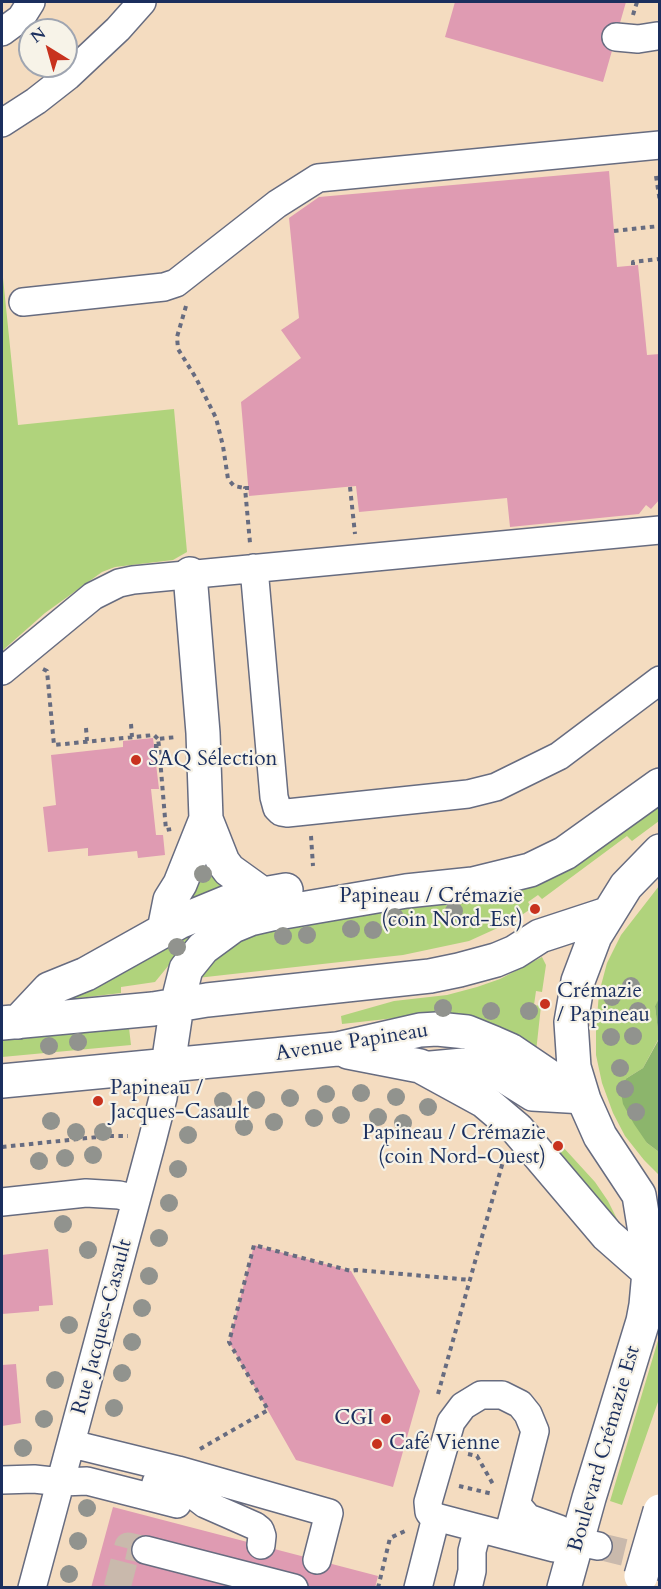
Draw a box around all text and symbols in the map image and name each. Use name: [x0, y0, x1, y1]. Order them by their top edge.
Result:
north arrow: [18, 18, 78, 78]
text: N: [26, 22, 51, 48]
place label: SAQ Sélection: [148, 747, 278, 773]
marker: SAQ Sélection: [129, 753, 143, 767]
place label: Papineau / Crémazie (coin Nord-Est): [339, 884, 523, 934]
marker: Papineau / Crémazie (coin Nord-Est): [528, 902, 542, 916]
place label: Crémazie / Papineau: [557, 979, 650, 1029]
marker: Crémazie / Papineau: [538, 997, 552, 1011]
street label: Avenue Papineau: [274, 1018, 430, 1068]
place label: Papineau / Jacques-Casault: [110, 1076, 249, 1126]
marker: Papineau / Jacques-Casault: [91, 1094, 105, 1108]
place label: Papineau / Crémazie (coin Nord-Ouest): [362, 1121, 546, 1171]
marker: Papineau / Crémazie (coin Nord-Ouest): [551, 1139, 565, 1153]
street label: Rue Jacques-Casault: [67, 1237, 139, 1417]
street label: Boulevard Crémazie Est: [563, 1343, 647, 1555]
place label: CGI: [334, 1406, 374, 1432]
marker: CGI: [379, 1412, 393, 1426]
place label: Café Vienne: [389, 1431, 500, 1457]
marker: Café Vienne: [370, 1437, 384, 1451]

